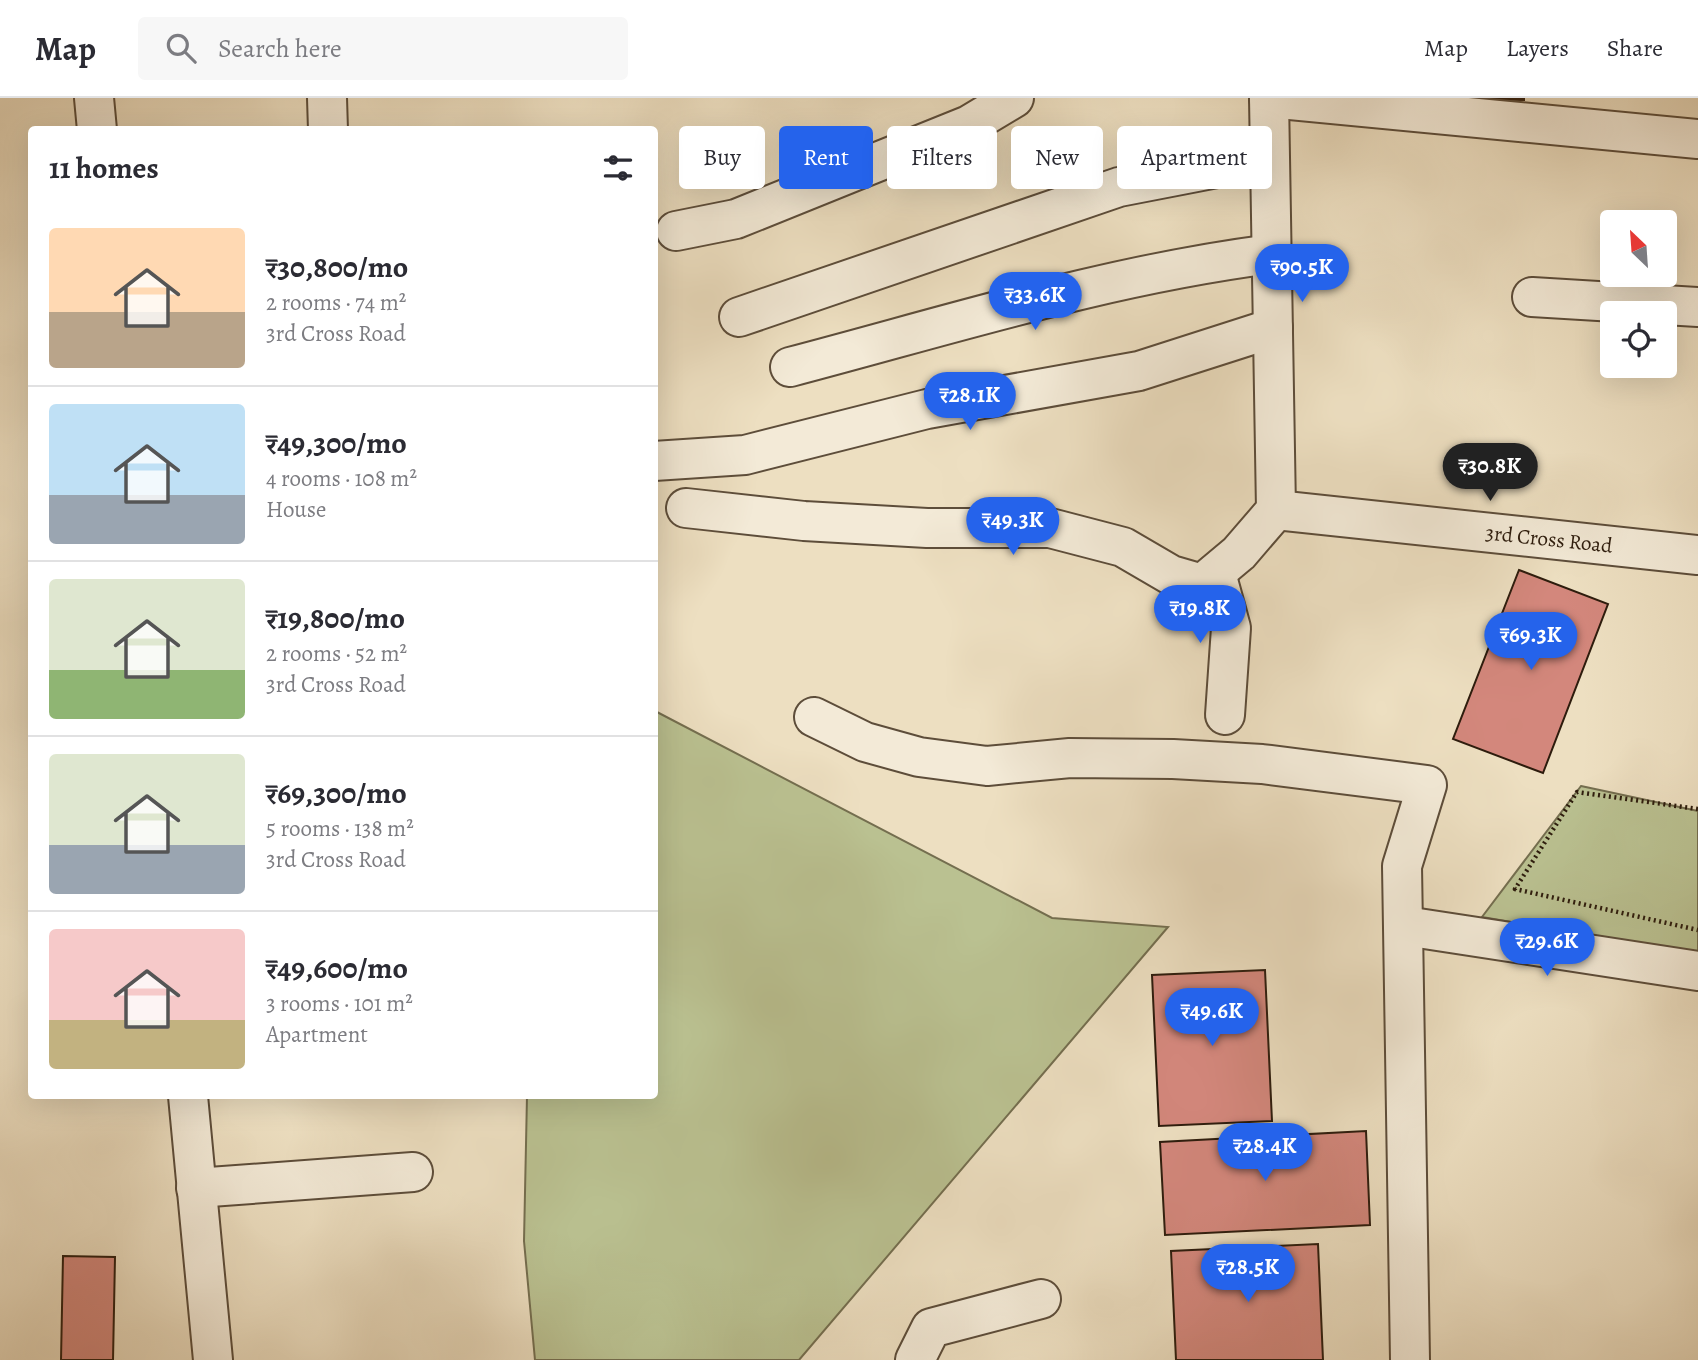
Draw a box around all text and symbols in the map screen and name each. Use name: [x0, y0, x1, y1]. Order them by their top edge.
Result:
search box: [138, 17, 628, 80]
text: Map: [35, 26, 96, 71]
icon: search: [162, 29, 200, 67]
text: Search here: [218, 31, 342, 66]
text: Map: [1424, 32, 1468, 64]
text: Layers: [1506, 32, 1569, 64]
text: Share: [1607, 32, 1663, 64]
chip: Buy: [679, 126, 765, 189]
chip: Rent: [779, 126, 873, 189]
chip: Filters: [887, 126, 997, 189]
chip: New: [1011, 126, 1103, 189]
chip: Apartment: [1117, 126, 1272, 189]
text: 11 homes: [49, 148, 159, 188]
icon: filters: [599, 149, 637, 187]
north arrow: [1600, 210, 1676, 287]
map controls: [1600, 210, 1677, 378]
pin: ₹90.5K: [1245, 244, 1359, 304]
text: ₹30,800/mo: [266, 247, 408, 287]
text: ₹90.5K: [1271, 251, 1333, 282]
icon: home: [105, 256, 189, 340]
pin: ₹33.6K: [978, 272, 1092, 332]
text: ₹33.6K: [1005, 279, 1065, 310]
text: 2 rooms · 74 m²: [266, 287, 406, 318]
button: locate: [1600, 301, 1677, 378]
text: 3rd Cross Road: [266, 318, 406, 349]
pin: ₹28.1K: [913, 372, 1027, 432]
text: ₹28.1K: [940, 379, 1000, 410]
text: ₹49,300/mo: [266, 423, 407, 463]
icon: home: [105, 432, 189, 516]
pin: ₹30.8K: [1433, 444, 1547, 503]
text: ₹30.8K: [1459, 450, 1521, 481]
text: 4 rooms · 108 m²: [266, 463, 417, 494]
text: House: [266, 494, 326, 525]
pin: ₹49.3K: [956, 498, 1070, 557]
text: ₹49.3K: [982, 504, 1044, 535]
street label: 3rd Cross Road: [1484, 518, 1615, 560]
pin: ₹19.8K: [1143, 586, 1257, 645]
text: ₹19.8K: [1170, 592, 1230, 623]
text: ₹19,800/mo: [266, 598, 405, 638]
icon: home: [105, 607, 189, 691]
pin: ₹69.3K: [1474, 612, 1588, 672]
text: ₹69.3K: [1500, 619, 1562, 650]
text: 2 rooms · 52 m²: [266, 638, 407, 669]
text: 3rd Cross Road: [266, 669, 406, 700]
text: ₹69,300/mo: [266, 773, 407, 813]
icon: home: [105, 782, 189, 866]
text: 5 rooms · 138 m²: [266, 813, 414, 844]
text: 3rd Cross Road: [266, 844, 406, 875]
pin: ₹29.6K: [1490, 918, 1604, 978]
text: ₹29.6K: [1516, 925, 1578, 956]
text: ₹49,600/mo: [266, 948, 408, 988]
icon: home: [105, 957, 189, 1041]
text: 3 rooms · 101 m²: [266, 988, 413, 1019]
pin: ₹49.6K: [1155, 988, 1269, 1048]
text: ₹49.6K: [1181, 995, 1243, 1026]
text: Apartment: [266, 1019, 368, 1050]
pin: ₹28.4K: [1208, 1124, 1322, 1183]
text: ₹28.4K: [1234, 1130, 1297, 1161]
pin: ₹28.5K: [1191, 1244, 1305, 1304]
text: ₹28.5K: [1217, 1251, 1279, 1282]

